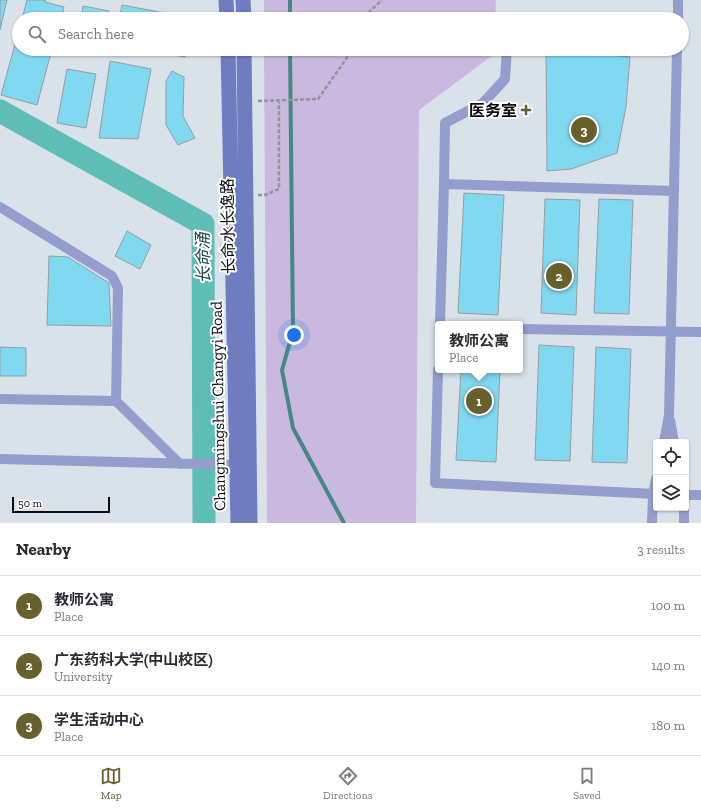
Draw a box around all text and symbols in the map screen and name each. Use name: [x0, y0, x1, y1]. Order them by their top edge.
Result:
search box: [12, 12, 689, 56]
icon: search: [26, 23, 48, 45]
text: Search here: [58, 25, 134, 43]
place label: 医务室: [469, 101, 517, 120]
marker: 医务室: [520, 104, 532, 116]
pin: 3: [571, 115, 597, 145]
street label: 长命水长逸路: [218, 178, 238, 274]
water label: 长命涌: [193, 230, 213, 284]
pin: 2: [546, 261, 572, 291]
street label: Changmingshui Changyi Road: [207, 301, 229, 511]
popup: [435, 321, 523, 373]
your location: [284, 325, 304, 345]
text: 教师公寓: [449, 332, 509, 350]
text: Place: [449, 350, 478, 365]
pin: 1: [466, 386, 492, 416]
map controls: [653, 439, 689, 511]
button: locate: [653, 439, 689, 475]
button: layers: [653, 475, 689, 511]
scale bar: [12, 495, 110, 514]
text: 50 m: [18, 497, 42, 510]
text: Nearby: [16, 539, 71, 559]
text: 3 results: [637, 542, 685, 557]
text: 教师公寓: [54, 591, 114, 609]
text: 1: [26, 598, 32, 613]
text: 100 m: [651, 598, 685, 613]
text: Place: [54, 609, 83, 624]
text: 广东药科大学(中山校区): [54, 651, 213, 669]
text: 2: [26, 658, 32, 673]
text: 140 m: [651, 658, 685, 673]
text: University: [54, 669, 113, 684]
text: 学生活动中心: [54, 711, 144, 729]
text: 3: [26, 718, 32, 733]
text: 180 m: [651, 718, 685, 733]
text: Place: [54, 729, 83, 744]
tab: Map: [100, 765, 122, 802]
tab: Directions: [323, 765, 373, 802]
tab: Saved: [573, 765, 601, 802]

